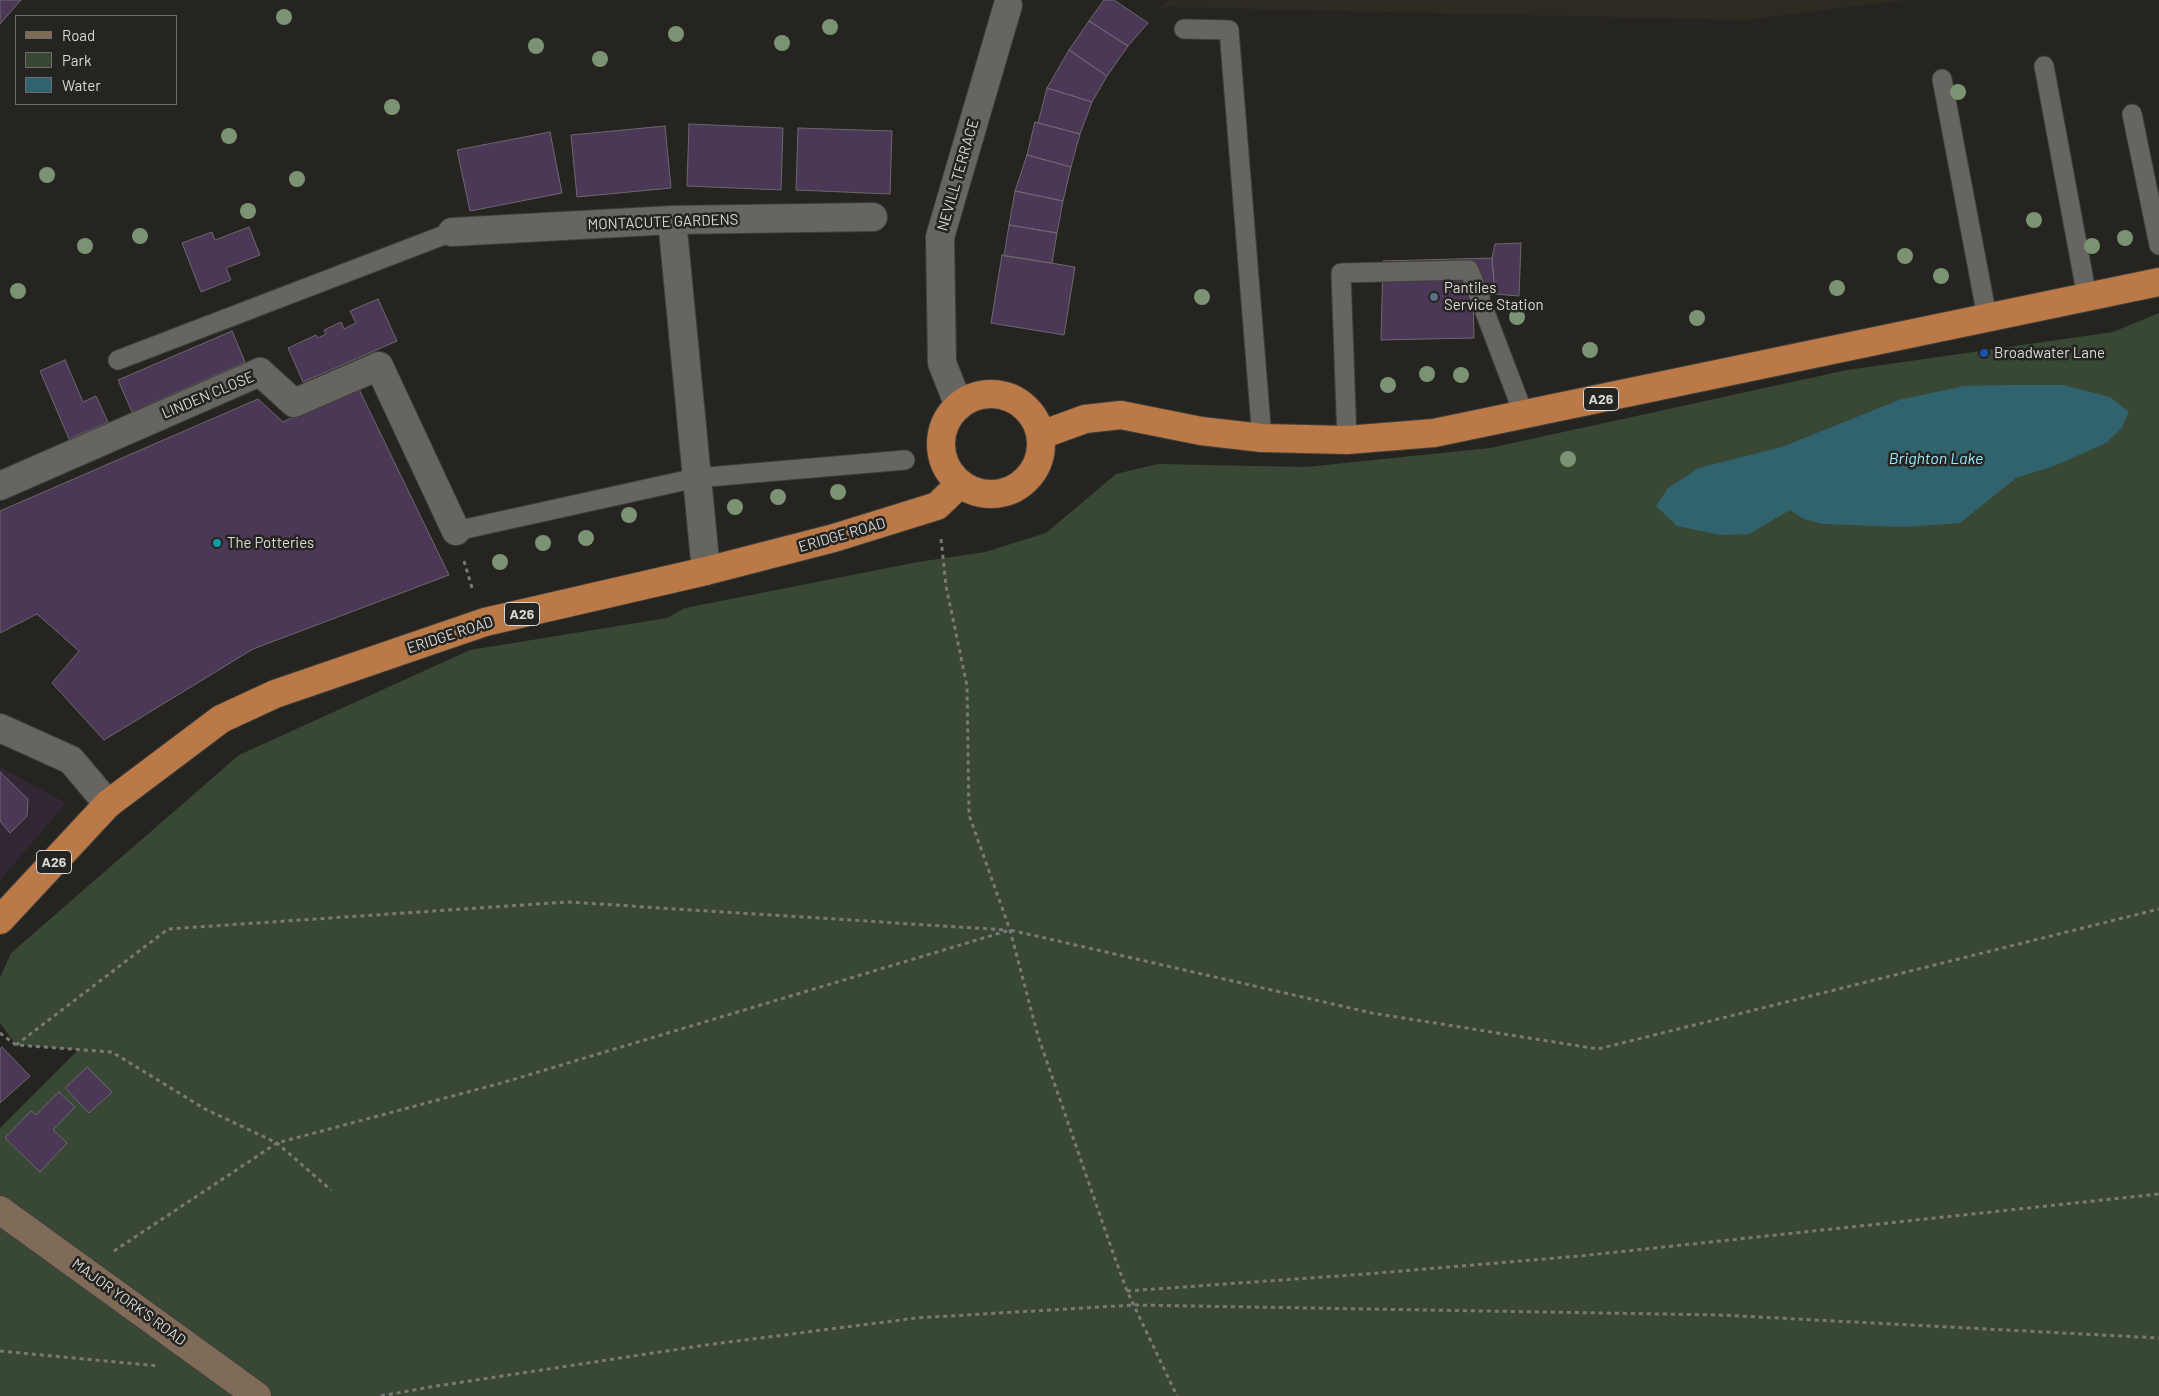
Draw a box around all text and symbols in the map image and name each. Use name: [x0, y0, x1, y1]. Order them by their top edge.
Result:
legend: [15, 15, 178, 105]
text: Road: [62, 26, 95, 44]
text: Park: [62, 51, 91, 69]
text: Water: [62, 76, 101, 94]
street label: NEVILL TERRACE: [933, 117, 983, 233]
street label: MONTACUTE GARDENS: [587, 210, 739, 234]
place label: Pantiles Service Station: [1444, 279, 1544, 314]
marker: Pantiles Service Station: [1428, 291, 1440, 303]
place label: Broadwater Lane: [1994, 344, 2105, 362]
marker: Broadwater Lane: [1978, 347, 1990, 359]
street label: LINDEN CLOSE: [159, 367, 257, 423]
road number: A26: [1584, 388, 1618, 410]
water label: Brighton Lake: [1889, 449, 1983, 469]
street label: ERIDGE ROAD: [796, 514, 888, 556]
place label: The Potteries: [227, 534, 314, 552]
marker: The Potteries: [211, 537, 223, 549]
road number: A26: [504, 602, 540, 626]
street label: ERIDGE ROAD: [405, 613, 495, 657]
road number: A26: [36, 850, 72, 874]
street label: MAJOR YORK'S ROAD: [69, 1255, 189, 1349]

